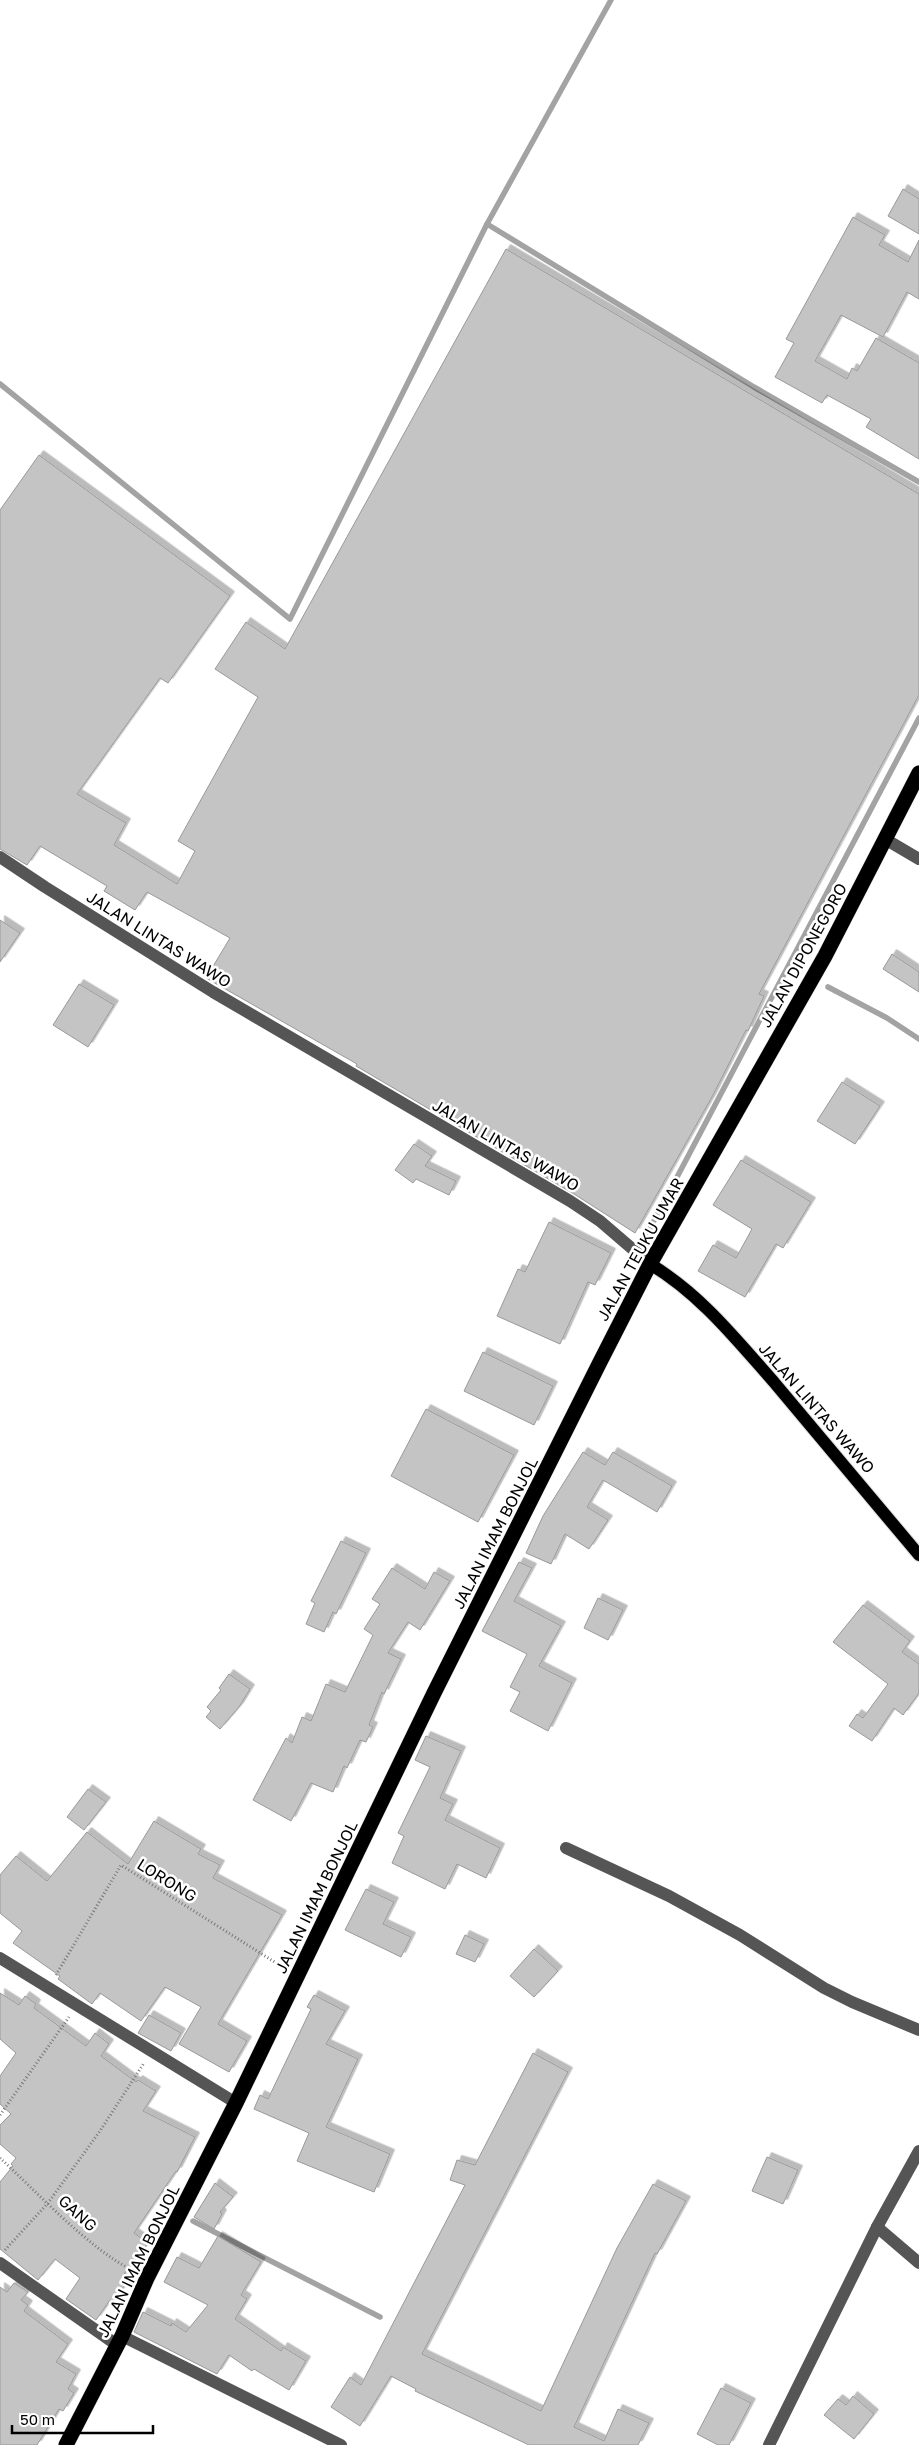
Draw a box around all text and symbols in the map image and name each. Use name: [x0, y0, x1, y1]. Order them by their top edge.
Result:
street label: JALAN DIPONEGORO: [755, 879, 851, 1031]
street label: JALAN LINTAS WAWO: [83, 886, 235, 992]
street label: JALAN LINTAS WAWO: [429, 1095, 583, 1195]
street label: JALAN TEUKU UMAR: [592, 1174, 688, 1324]
street label: JALAN LINTAS WAWO: [755, 1339, 879, 1477]
street label: JALAN IMAM BONJOL: [448, 1454, 542, 1612]
street label: JALAN IMAM BONJOL: [270, 1817, 362, 1977]
street label: LORONG: [134, 1854, 200, 1906]
street label: JALAN IMAM BONJOL: [92, 2181, 184, 2341]
street label: GANG: [55, 2190, 101, 2236]
scale bar: [12, 2402, 154, 2434]
text: 50 m: [20, 2410, 55, 2428]

